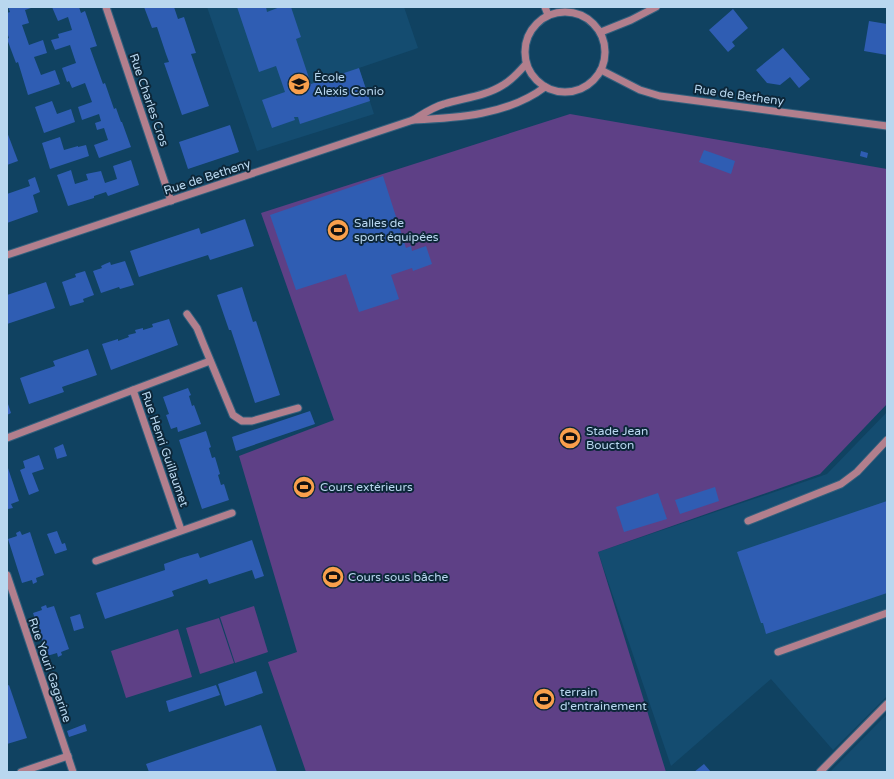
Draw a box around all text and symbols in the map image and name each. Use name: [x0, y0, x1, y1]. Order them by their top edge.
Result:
street label: Rue Charles Cros: [127, 52, 172, 148]
place label: École Alexis Conio: [314, 70, 384, 98]
school or university icon: École Alexis Conio: [286, 71, 312, 97]
street label: Rue de Betheny: [693, 82, 785, 108]
street label: Rue de Betheny: [162, 156, 253, 198]
place label: Salles de sport équipées: [354, 216, 439, 244]
sports icon: Salles de sport équipées: [325, 217, 351, 243]
street label: Rue Henri Guillaumet: [139, 389, 191, 509]
place label: Stade Jean Boucton: [586, 424, 648, 452]
sports icon: Stade Jean Boucton: [557, 425, 583, 451]
sports icon: Cours extérieurs: [291, 474, 317, 500]
place label: Cours extérieurs: [320, 480, 413, 494]
sports icon: Cours sous bâche: [320, 564, 346, 590]
place label: Cours sous bâche: [348, 570, 448, 584]
street label: Rue Youri Gagarine: [26, 616, 75, 724]
place label: terrain d'entrainement: [560, 685, 647, 713]
sports icon: terrain d'entrainement: [531, 686, 557, 712]

